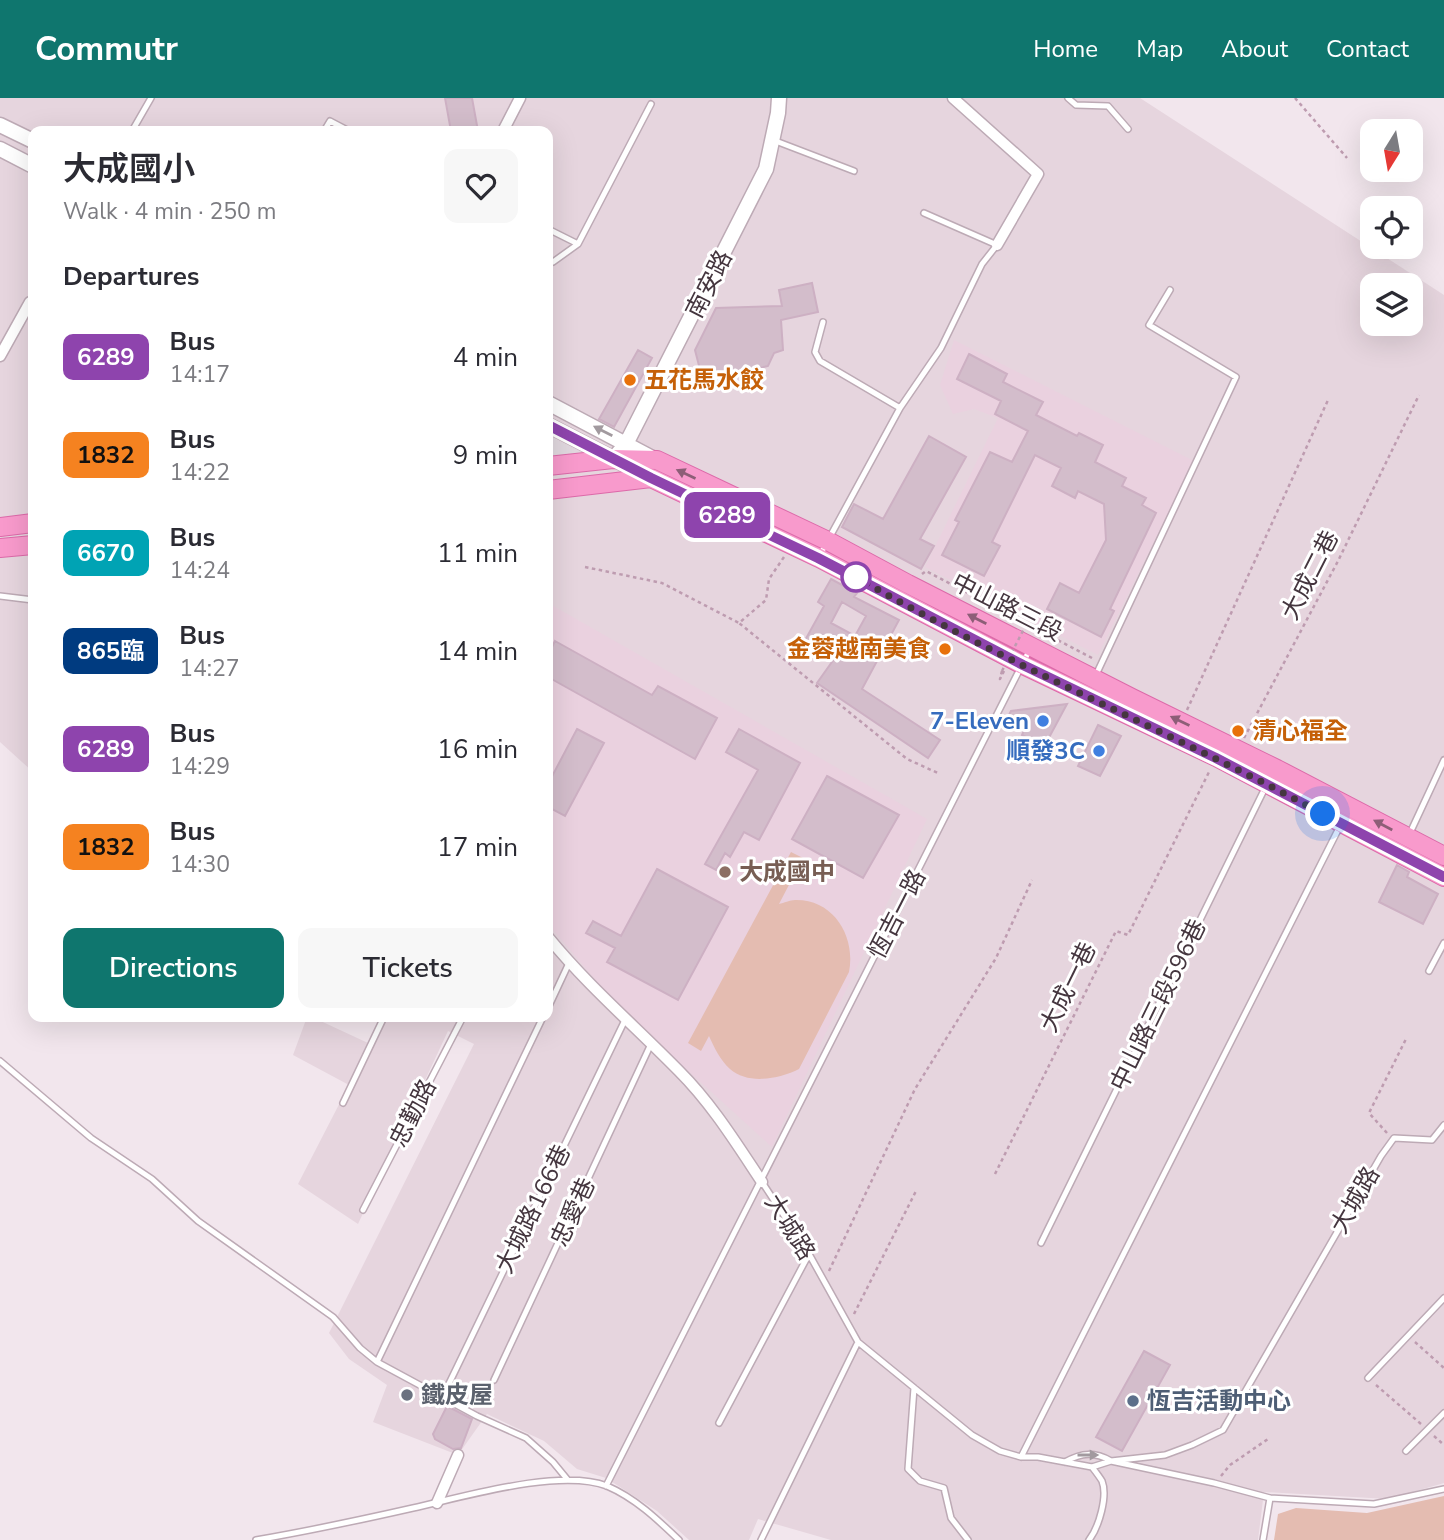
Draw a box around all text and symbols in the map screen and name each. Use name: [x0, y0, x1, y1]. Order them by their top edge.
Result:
text: Commutr: [35, 27, 178, 72]
text: Home: [1033, 33, 1098, 65]
text: Map: [1136, 33, 1183, 65]
text: About: [1221, 33, 1288, 65]
text: Contact: [1326, 33, 1409, 65]
north arrow: [1360, 119, 1423, 182]
map controls: [1360, 119, 1423, 336]
text: 大成國小: [63, 147, 195, 192]
button: heart: [444, 149, 518, 223]
text: Walk · 4 min · 250 m: [63, 196, 276, 227]
button: locate: [1360, 196, 1423, 259]
street label: 南安路: [678, 245, 740, 323]
text: Departures: [63, 259, 199, 294]
button: layers: [1360, 273, 1423, 336]
text: Bus: [170, 324, 215, 359]
text: 4 min: [453, 340, 518, 375]
text: 6289: [77, 341, 135, 373]
text: 14:17: [170, 359, 230, 390]
place label: 五花馬水餃: [644, 364, 764, 396]
marker: 五花馬水餃: [622, 372, 638, 388]
text: Bus: [170, 422, 215, 457]
one-way arrow: [592, 426, 612, 438]
text: 9 min: [453, 438, 518, 473]
text: 1832: [77, 439, 135, 471]
text: 14:22: [170, 457, 230, 488]
one-way arrow: [676, 468, 696, 480]
line badge: 6289: [678, 492, 776, 538]
text: 6289: [698, 499, 756, 531]
text: Bus: [170, 520, 215, 555]
street label: 大成二巷: [1274, 525, 1346, 625]
text: 11 min: [437, 536, 518, 571]
text: 6670: [77, 537, 135, 569]
text: 14:24: [170, 555, 230, 586]
unlabelled marker: [841, 562, 871, 592]
street label: 中山路三段: [946, 566, 1068, 648]
one-way arrow: [967, 613, 987, 624]
text: Bus: [179, 618, 225, 653]
place label: 金蓉越南美食: [787, 633, 931, 665]
text: 14 min: [437, 634, 518, 669]
text: 865臨: [77, 635, 144, 667]
marker: 金蓉越南美食: [937, 641, 953, 657]
text: 14:27: [179, 653, 240, 684]
place label: 7-Eleven: [930, 705, 1029, 737]
marker: 7-Eleven: [1035, 713, 1051, 729]
place label: 清心福全: [1252, 715, 1348, 747]
text: Bus: [170, 716, 215, 751]
one-way arrow: [1170, 716, 1191, 727]
marker: 清心福全: [1230, 723, 1246, 739]
text: 16 min: [437, 732, 518, 767]
text: 6289: [77, 733, 135, 765]
place label: 順發3C: [1006, 735, 1085, 767]
marker: 順發3C: [1091, 743, 1107, 759]
text: 14:29: [170, 751, 230, 782]
your location: [1305, 796, 1340, 831]
text: Bus: [170, 814, 215, 849]
one-way arrow: [1373, 819, 1393, 830]
text: 17 min: [437, 830, 518, 865]
text: 1832: [77, 831, 135, 863]
text: 14:30: [170, 849, 230, 880]
place label: 大成國中: [739, 856, 835, 888]
marker: 大成國中: [717, 864, 733, 880]
street label: 恆吉一路: [861, 864, 933, 964]
street label: 中山路三段596巷: [1103, 914, 1213, 1096]
button: Directions: [63, 928, 284, 1008]
button: Tickets: [298, 928, 518, 1008]
street label: 大成一巷: [1033, 937, 1103, 1037]
street label: 忠勤路: [382, 1074, 444, 1152]
street label: 大城路166巷: [488, 1139, 578, 1279]
street label: 大城路: [1323, 1161, 1387, 1239]
street label: 忠愛巷: [543, 1173, 603, 1251]
street label: 大城路: [757, 1188, 823, 1266]
place label: 鐵皮屋: [421, 1379, 493, 1411]
place label: 恆吉活動中心: [1147, 1385, 1291, 1417]
marker: 鐵皮屋: [399, 1387, 415, 1403]
marker: 恆吉活動中心: [1125, 1393, 1141, 1409]
one-way arrow: [1077, 1449, 1099, 1461]

